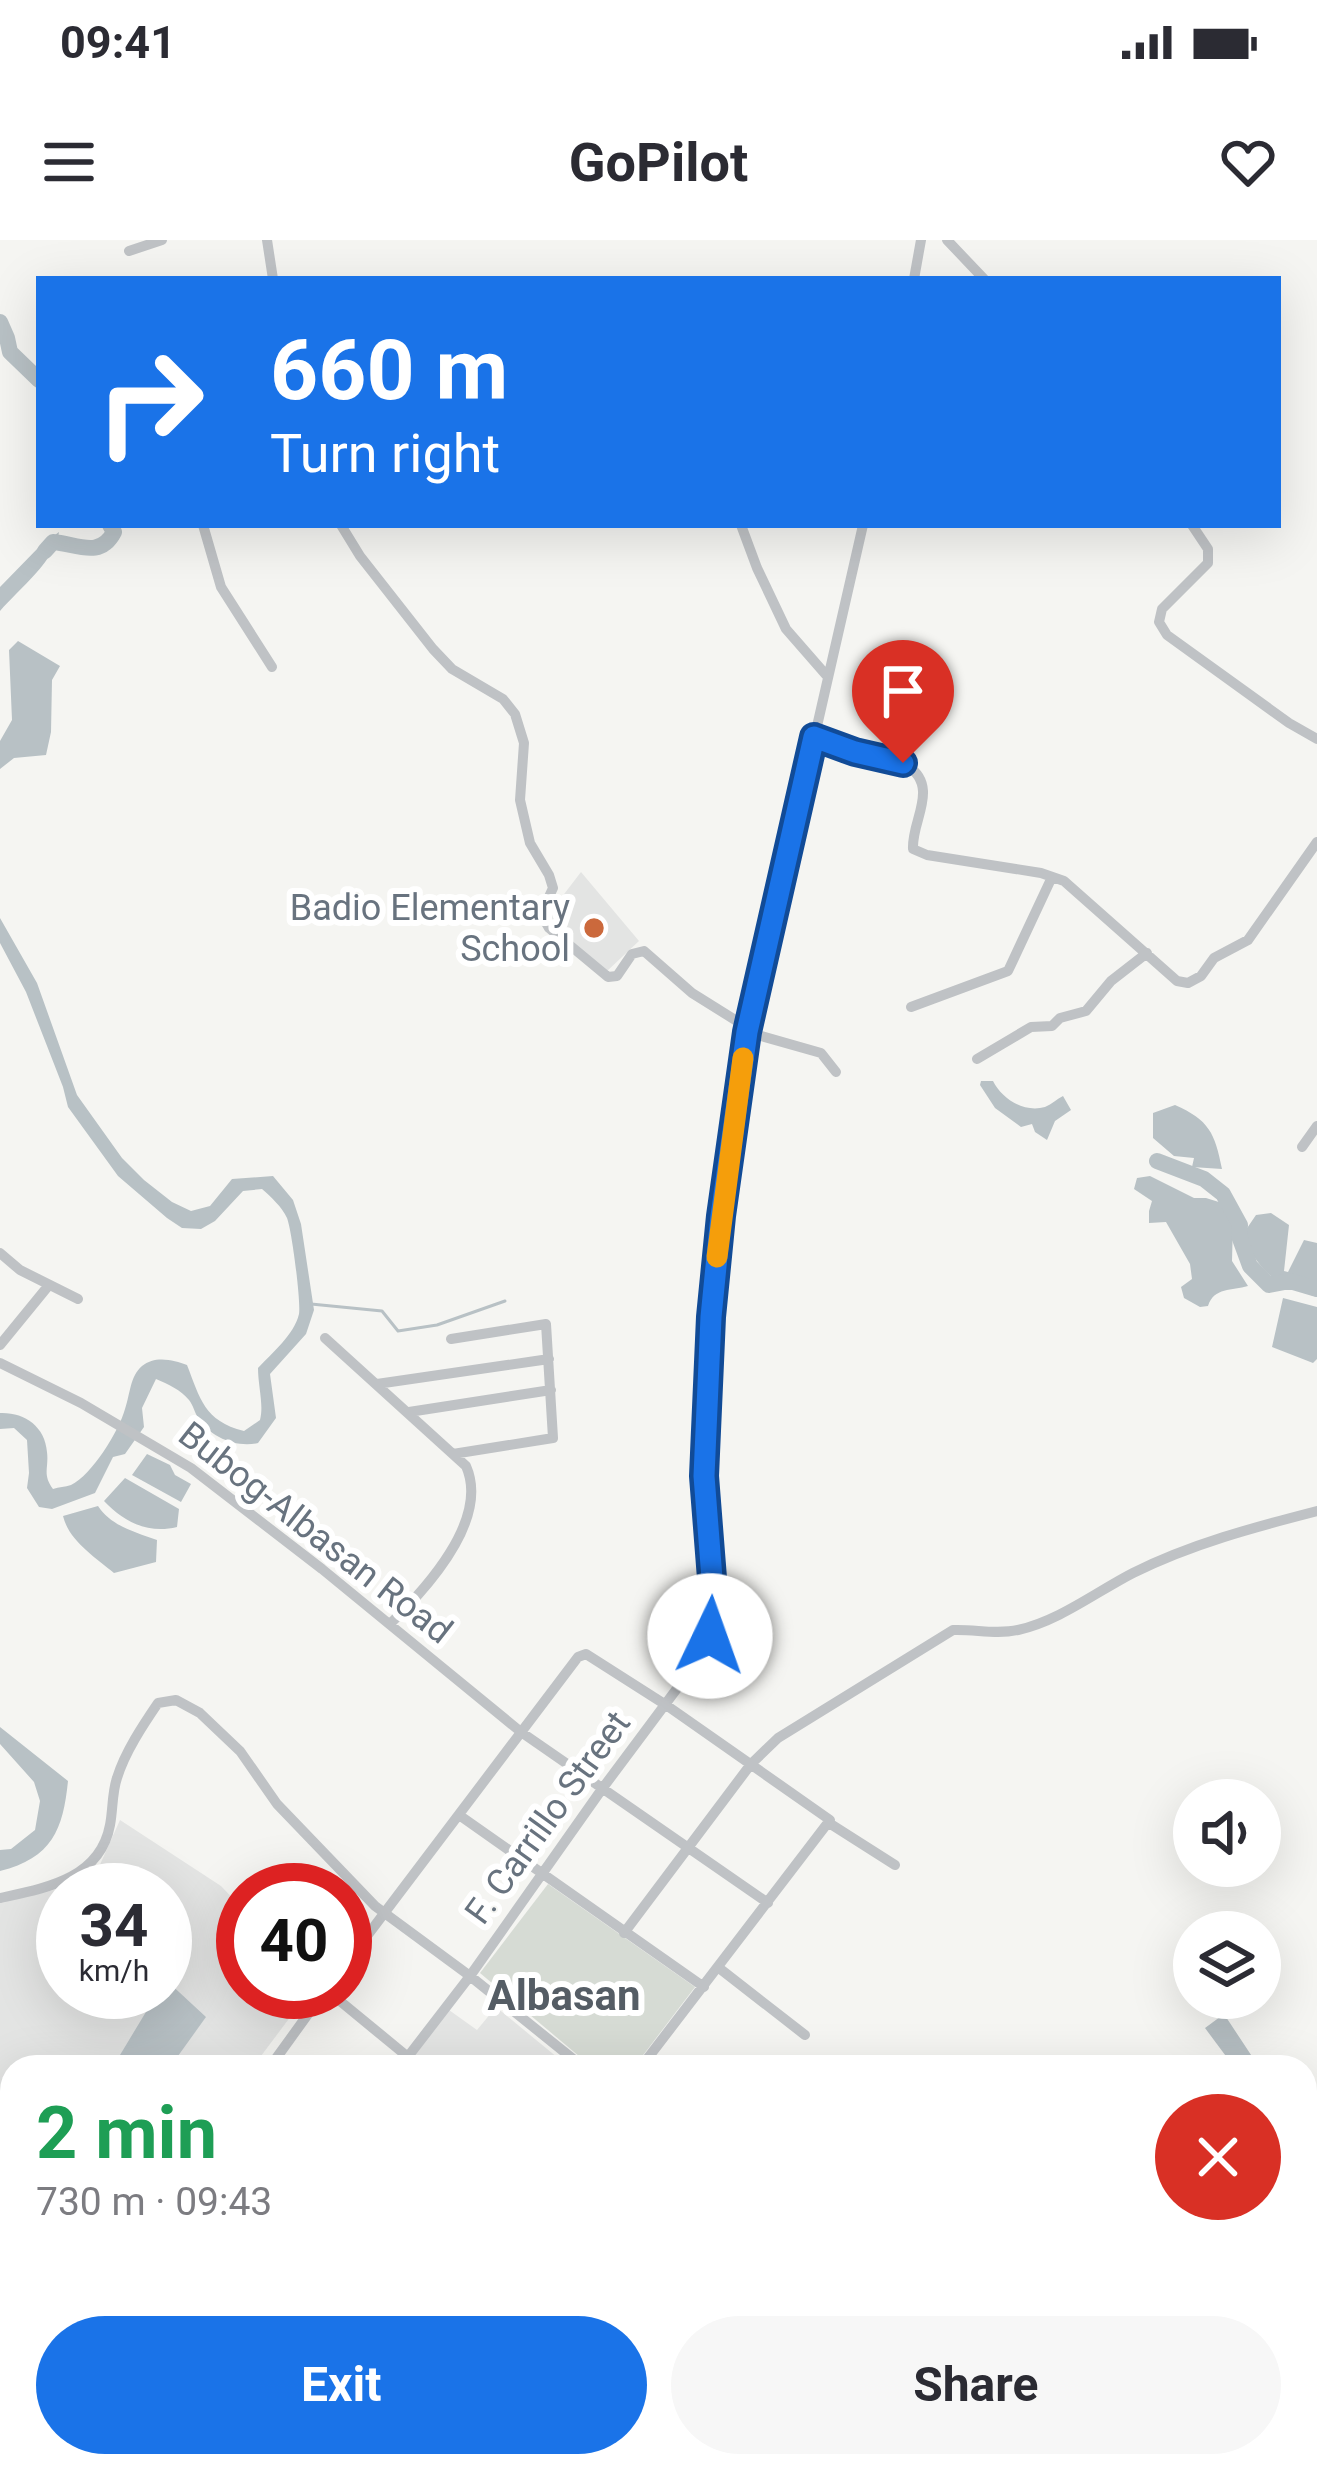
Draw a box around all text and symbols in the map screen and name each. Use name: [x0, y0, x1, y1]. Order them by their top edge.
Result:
text: 09:41: [60, 16, 176, 69]
icon: menu: [36, 129, 102, 195]
icon: heart: [1215, 129, 1281, 195]
text: GoPilot: [569, 131, 748, 194]
text: 660 m: [270, 321, 508, 420]
icon: right: [72, 324, 228, 480]
text: Turn right: [270, 422, 500, 485]
pin: [852, 640, 954, 763]
icon: arrive: [870, 658, 936, 724]
place label: Badio Elementary School: [290, 887, 570, 970]
marker: Badio Elementary School: [581, 915, 607, 941]
street label: Bubog-Albasan Road: [171, 1413, 460, 1652]
position arrow: [647, 1573, 773, 1699]
street label: F. Carrillo Street: [457, 1703, 639, 1932]
map controls: [1173, 1779, 1281, 2019]
button: sound: [1173, 1779, 1281, 1887]
speed limit sign: 40: [216, 1863, 372, 2019]
text: 34: [80, 1890, 148, 1961]
button: layers: [1173, 1911, 1281, 2019]
text: km/h: [79, 1953, 149, 1988]
district label: Albasan: [487, 1971, 641, 2020]
text: 2 min: [36, 2091, 217, 2176]
button: close: [1155, 2094, 1281, 2220]
text: 730 m · 09:43: [36, 2179, 272, 2225]
button: Exit: [36, 2316, 647, 2454]
button: Share: [671, 2316, 1281, 2454]

